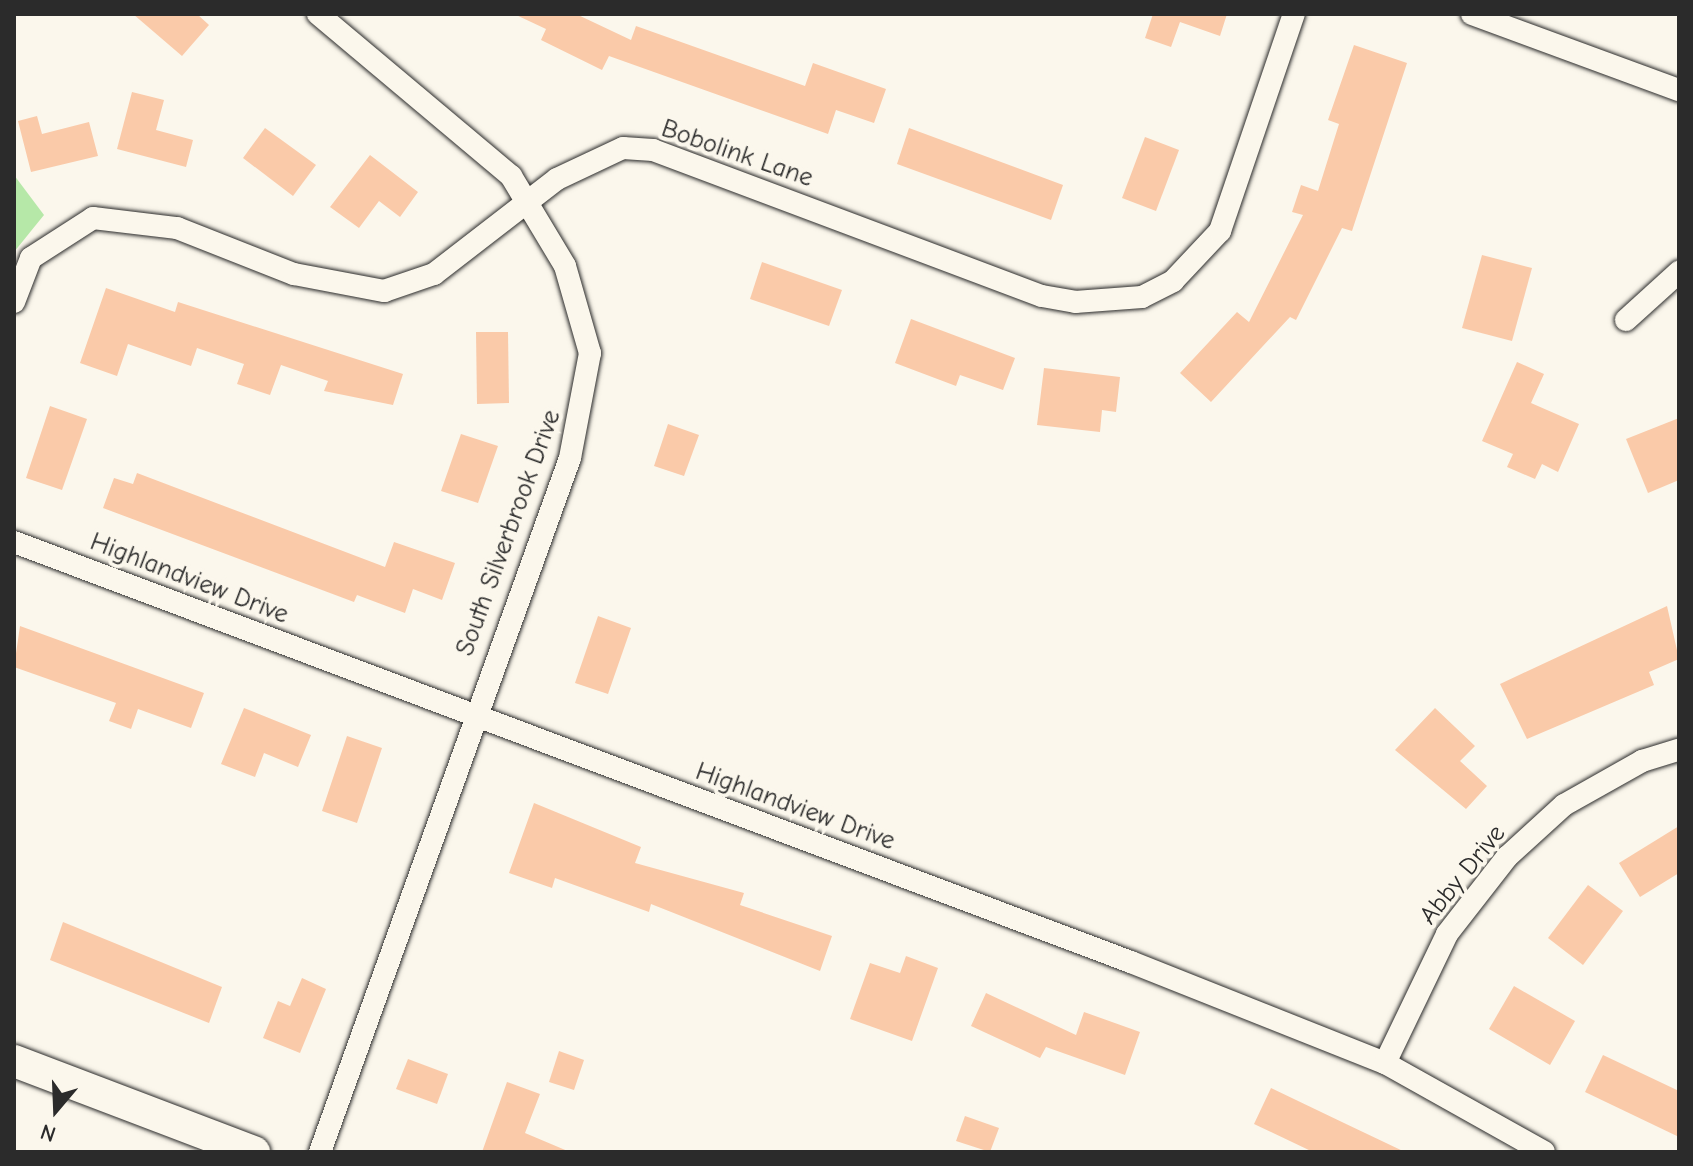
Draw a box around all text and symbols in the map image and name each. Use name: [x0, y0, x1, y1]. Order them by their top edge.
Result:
street label: Bobolink Lane: [657, 114, 817, 194]
street label: South Silverbrook Drive: [450, 406, 568, 660]
street label: Highlandview Drive: [86, 527, 292, 631]
street label: Highlandview Drive: [691, 756, 899, 858]
street label: Abby Drive: [1413, 819, 1513, 931]
north arrow: [16, 1070, 96, 1150]
text: N: [37, 1118, 59, 1147]

